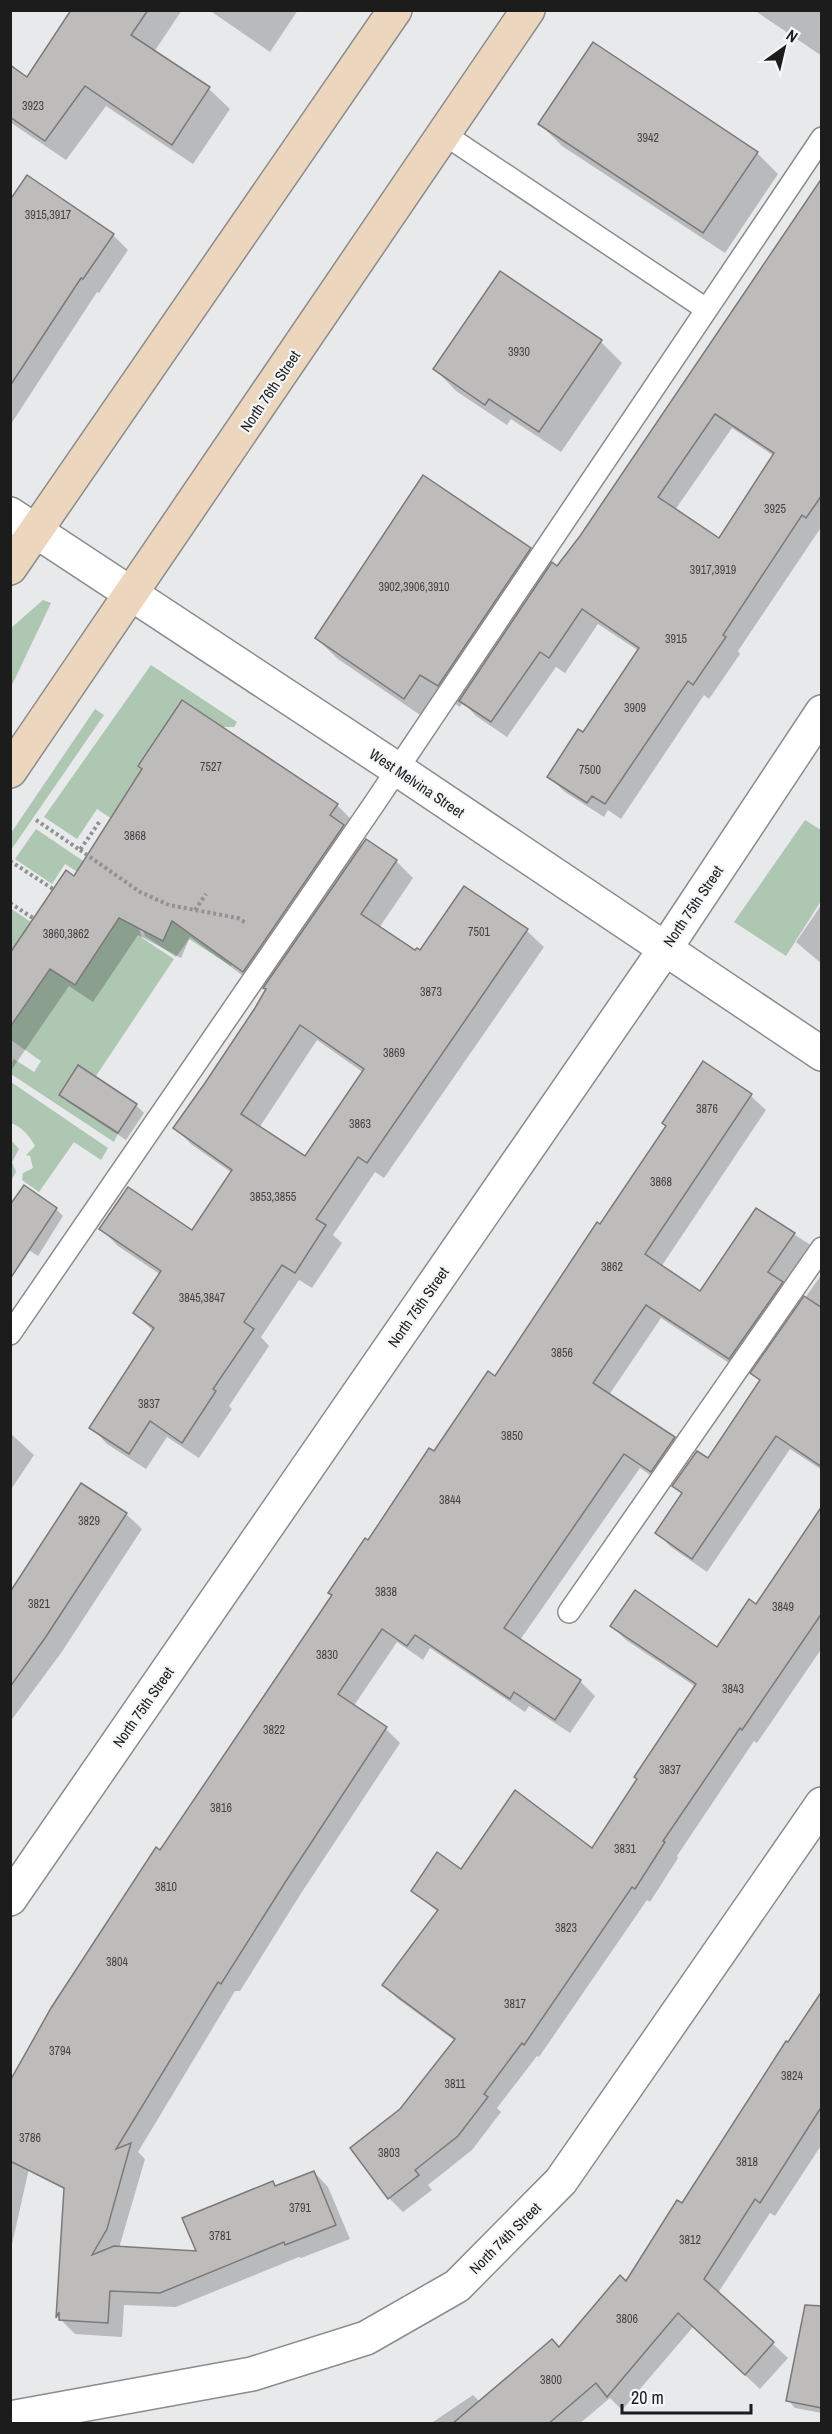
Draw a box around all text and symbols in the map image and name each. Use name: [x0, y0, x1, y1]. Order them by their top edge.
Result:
north arrow: [754, 18, 814, 78]
text: N: [782, 24, 802, 47]
house number: 3923: [22, 98, 44, 114]
house number: 3942: [637, 130, 659, 146]
house number: 3915,3917: [25, 207, 72, 223]
house number: 3930: [508, 344, 530, 360]
street label: North 76th Street: [235, 346, 305, 436]
house number: 3925: [764, 501, 786, 517]
house number: 3917,3919: [690, 562, 736, 578]
house number: 3902,3906,3910: [378, 579, 450, 595]
house number: 3915: [665, 631, 687, 647]
house number: 3909: [624, 700, 646, 716]
street label: West Melvina Street: [365, 743, 469, 823]
house number: 7527: [200, 759, 222, 775]
house number: 7500: [579, 762, 601, 778]
house number: 3868: [124, 828, 146, 844]
street label: North 75th Street: [658, 861, 728, 951]
house number: 7501: [468, 924, 490, 940]
house number: 3860,3862: [43, 926, 89, 942]
house number: 3873: [420, 984, 442, 1000]
house number: 3869: [383, 1045, 405, 1061]
house number: 3876: [696, 1101, 718, 1117]
house number: 3863: [349, 1116, 371, 1132]
house number: 3868: [650, 1174, 672, 1190]
house number: 3853,3855: [250, 1189, 297, 1205]
house number: 3862: [601, 1259, 623, 1275]
street label: North 75th Street: [383, 1262, 454, 1351]
house number: 3845,3847: [179, 1290, 226, 1306]
house number: 3856: [551, 1345, 573, 1361]
house number: 3837: [138, 1396, 160, 1412]
house number: 3850: [501, 1428, 523, 1444]
house number: 3844: [439, 1492, 461, 1508]
house number: 3829: [78, 1513, 100, 1529]
house number: 3838: [375, 1584, 397, 1600]
house number: 3821: [28, 1596, 50, 1612]
house number: 3849: [772, 1599, 794, 1615]
house number: 3830: [316, 1647, 338, 1663]
street label: North 75th Street: [108, 1662, 179, 1751]
house number: 3843: [722, 1681, 744, 1697]
house number: 3822: [263, 1722, 285, 1738]
house number: 3837: [659, 1762, 681, 1778]
house number: 3816: [210, 1800, 232, 1816]
house number: 3831: [614, 1841, 636, 1857]
house number: 3810: [155, 1879, 177, 1895]
house number: 3823: [555, 1920, 577, 1936]
house number: 3804: [106, 1954, 128, 1970]
house number: 3817: [504, 1996, 526, 2012]
house number: 3794: [49, 2043, 71, 2059]
house number: 3824: [781, 2068, 803, 2084]
house number: 3811: [444, 2076, 466, 2092]
house number: 3786: [19, 2130, 41, 2146]
house number: 3803: [378, 2145, 400, 2161]
house number: 3818: [736, 2154, 758, 2170]
street label: North 74th Street: [464, 2197, 546, 2279]
house number: 3791: [289, 2200, 311, 2216]
house number: 3781: [209, 2228, 231, 2244]
house number: 3812: [679, 2232, 701, 2248]
house number: 3806: [616, 2311, 638, 2327]
house number: 3800: [540, 2372, 562, 2388]
scale bar: [622, 2377, 751, 2415]
text: 20 m: [631, 2385, 664, 2410]

